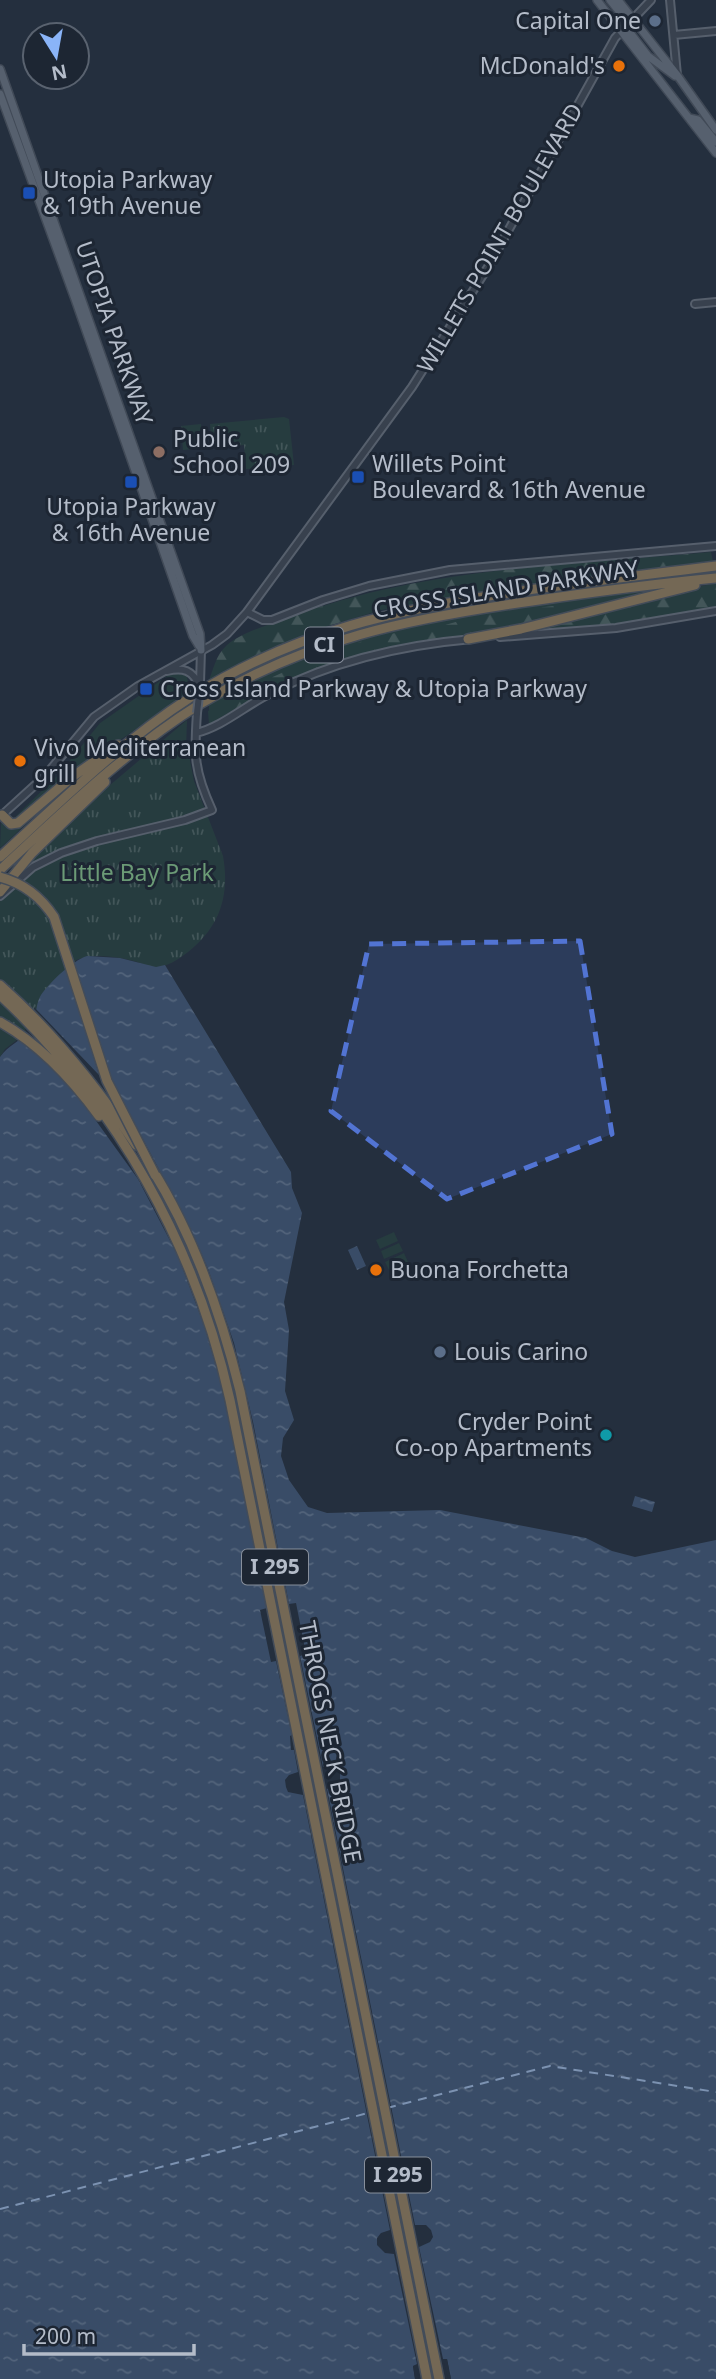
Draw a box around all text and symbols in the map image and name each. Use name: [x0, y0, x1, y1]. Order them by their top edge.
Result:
place label: Capital One: [515, 4, 641, 36]
marker: Capital One: [647, 13, 663, 29]
north arrow: [21, 21, 91, 91]
place label: McDonald's: [480, 49, 605, 81]
text: N: [49, 58, 69, 87]
marker: McDonald's: [611, 58, 627, 74]
street label: WILLETS POINT BOULEVARD: [409, 97, 590, 378]
place label: Utopia Parkway & 19th Avenue: [43, 163, 213, 221]
marker: Utopia Parkway & 19th Avenue: [21, 185, 37, 201]
street label: UTOPIA PARKWAY: [69, 237, 162, 430]
place label: Public School 209: [173, 422, 290, 480]
marker: Public School 209: [151, 444, 167, 460]
place label: Willets Point Boulevard & 16th Avenue: [372, 447, 646, 505]
marker: Willets Point Boulevard & 16th Avenue: [350, 469, 366, 485]
marker: Utopia Parkway & 16th Avenue: [123, 474, 139, 490]
place label: Utopia Parkway & 16th Avenue: [46, 490, 216, 548]
street label: CROSS ISLAND PARKWAY: [371, 551, 642, 625]
road number: CI: [305, 628, 343, 662]
place label: Cross Island Parkway & Utopia Parkway: [160, 672, 587, 704]
marker: Cross Island Parkway & Utopia Parkway: [138, 681, 154, 697]
place label: Vivo Mediterranean grill: [34, 731, 246, 789]
marker: Vivo Mediterranean grill: [12, 753, 28, 769]
park label: Little Bay Park: [60, 856, 215, 888]
place label: Buona Forchetta: [390, 1253, 569, 1285]
marker: Buona Forchetta: [368, 1262, 384, 1278]
place label: Louis Carino: [454, 1335, 588, 1367]
marker: Louis Carino: [432, 1344, 448, 1360]
place label: Cryder Point Co-op Apartments: [395, 1405, 592, 1463]
marker: Cryder Point Co-op Apartments: [598, 1427, 614, 1443]
road number: I 295: [242, 1550, 308, 1584]
street label: THROGS NECK BRIDGE: [292, 1618, 370, 1866]
road number: I 295: [365, 2158, 431, 2192]
scale bar: [24, 2312, 194, 2356]
text: 200 m: [35, 2322, 96, 2350]

